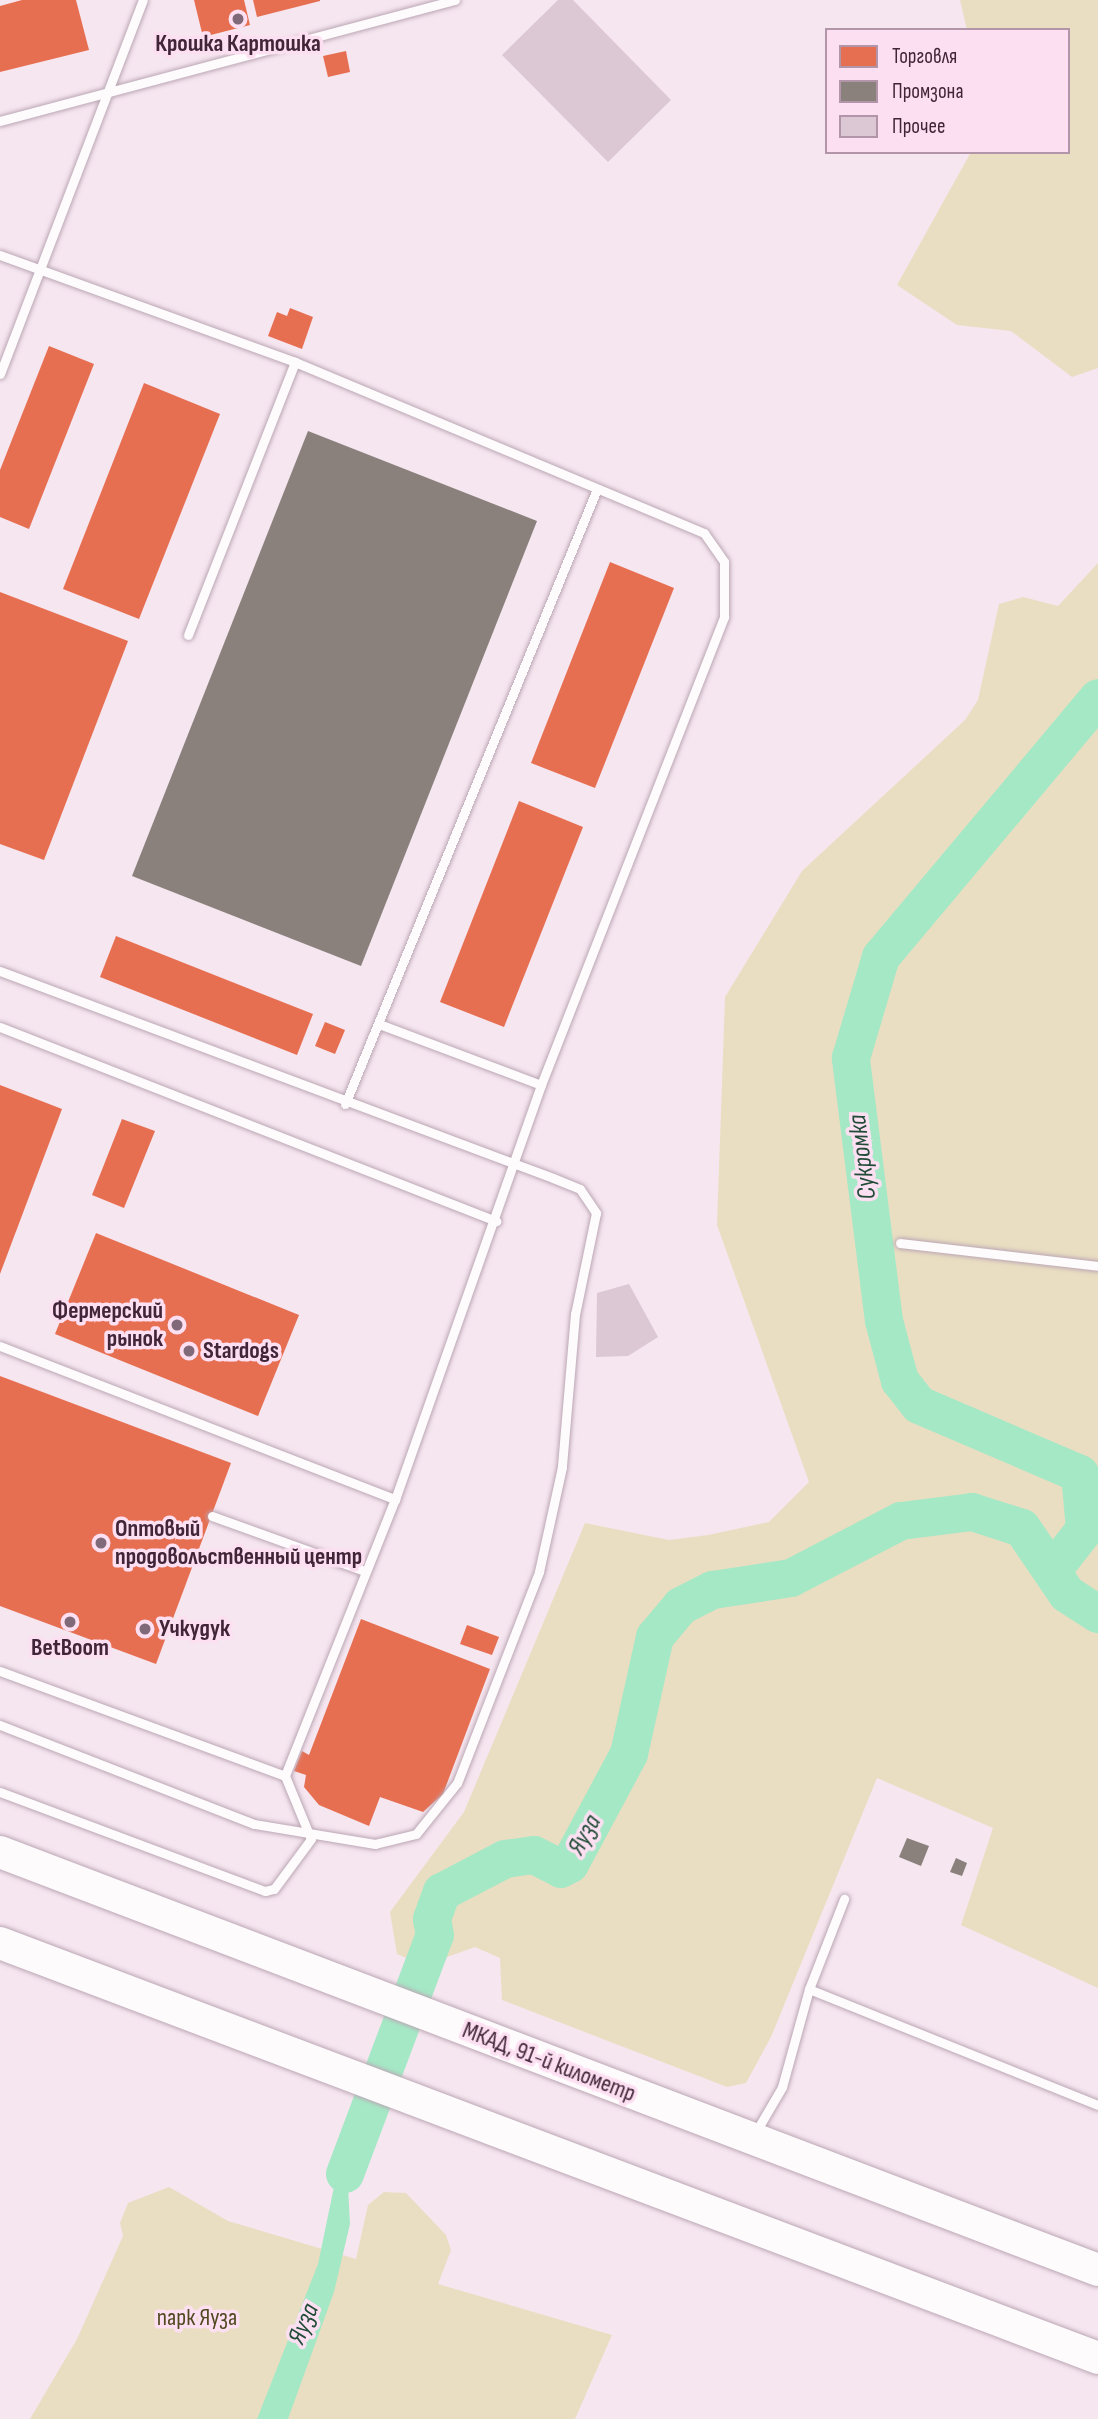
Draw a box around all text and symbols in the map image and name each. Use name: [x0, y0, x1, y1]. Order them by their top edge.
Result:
marker: Крошка Картошка: [230, 11, 246, 27]
legend: [825, 28, 1070, 154]
place label: Крошка Картошка: [155, 30, 321, 58]
text: Торговля: [892, 44, 957, 69]
text: Промзона: [892, 79, 963, 104]
text: Прочее: [892, 114, 945, 139]
water label: Сукромка: [842, 1113, 884, 1201]
place label: Фермерский рынок: [52, 1297, 163, 1353]
marker: Фермерский рынок: [169, 1317, 185, 1333]
place label: Stardogs: [203, 1337, 279, 1365]
marker: Stardogs: [181, 1343, 197, 1359]
place label: Оптовый продовольственный центр: [115, 1515, 362, 1571]
marker: Оптовый продовольственный центр: [93, 1535, 109, 1551]
marker: BetBoom: [62, 1614, 78, 1630]
place label: Учкудук: [159, 1615, 230, 1643]
marker: Учкудук: [137, 1621, 153, 1637]
place label: BetBoom: [31, 1634, 109, 1662]
water label: Яуза: [561, 1809, 609, 1861]
street label: МКАД, 91-й километр: [458, 2016, 640, 2108]
water label: Яуза: [282, 2299, 326, 2349]
park label: парк Яуза: [157, 2304, 237, 2332]

